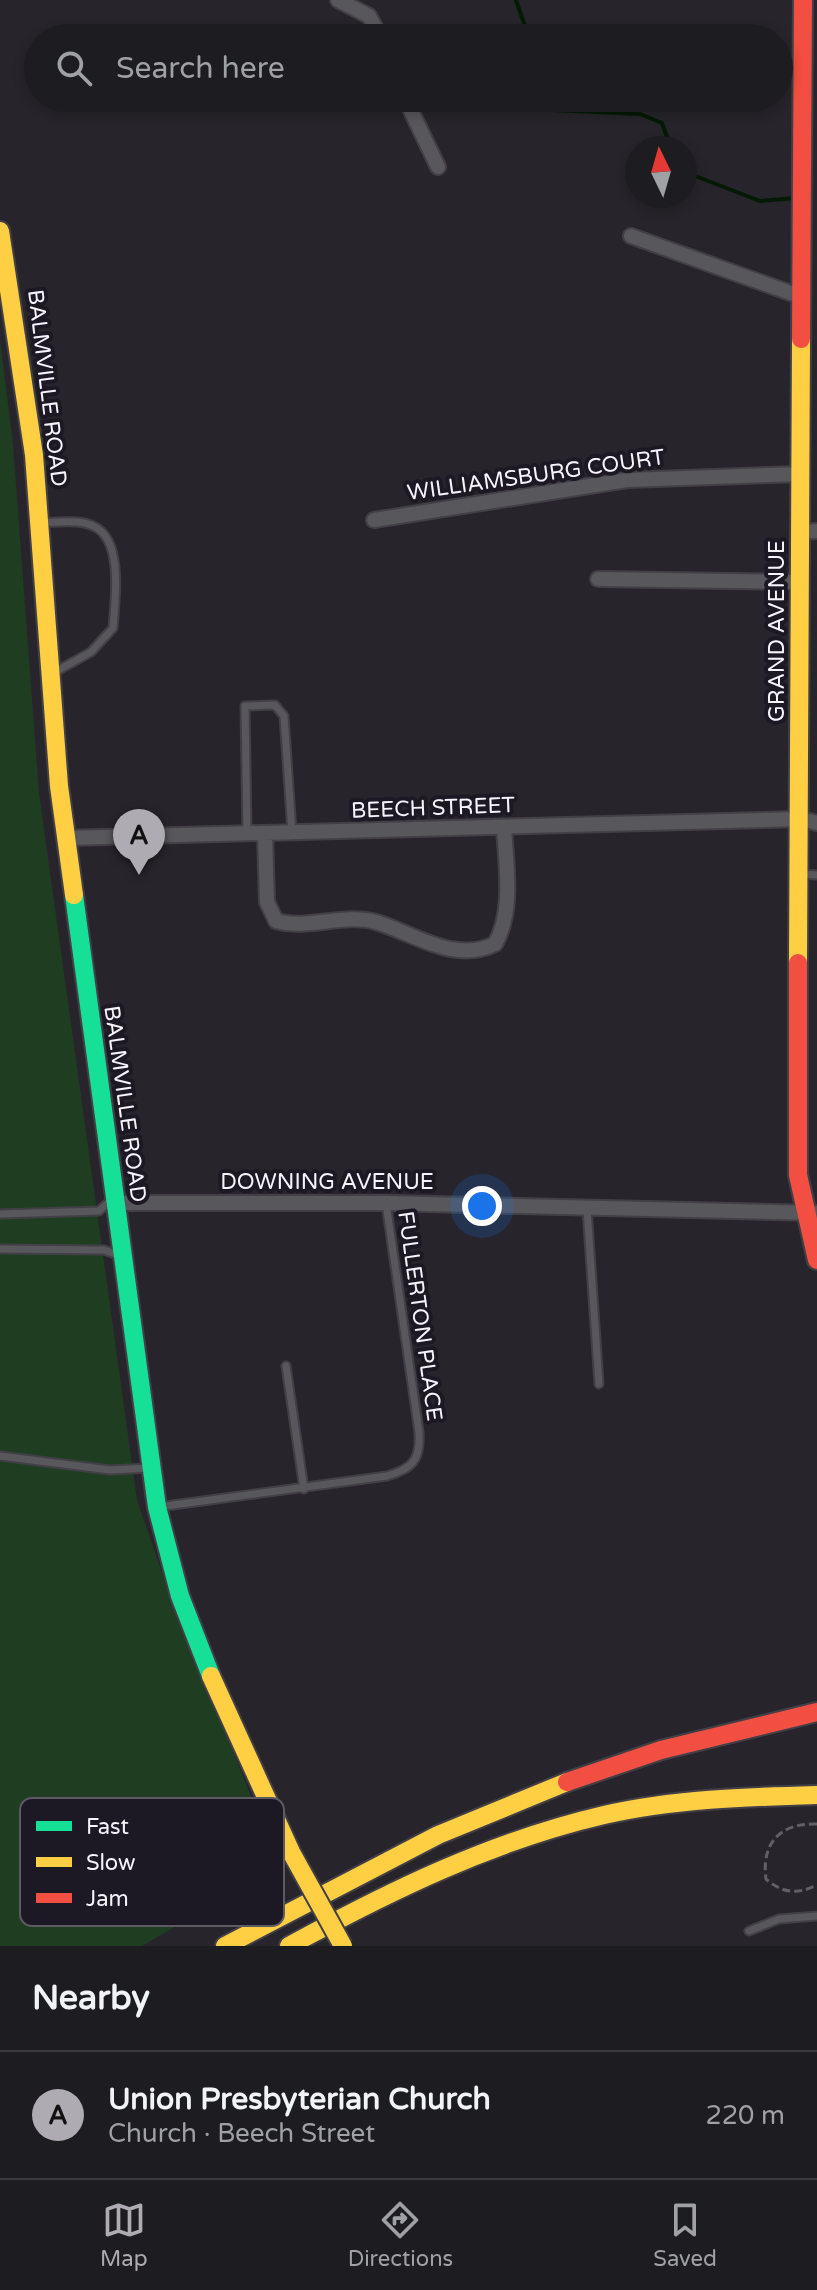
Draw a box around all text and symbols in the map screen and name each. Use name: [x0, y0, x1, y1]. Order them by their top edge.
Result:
search box: [24, 24, 793, 112]
icon: search: [52, 46, 96, 90]
text: Search here: [116, 50, 285, 87]
north arrow: [625, 136, 697, 208]
street label: BALMVILLE ROAD: [22, 288, 72, 488]
street label: WILLIAMSBURG COURT: [406, 444, 667, 506]
street label: GRAND AVENUE: [764, 540, 790, 722]
street label: BEECH STREET: [351, 792, 516, 824]
pin: A: [113, 809, 165, 875]
street label: BALMVILLE ROAD: [98, 1004, 152, 1204]
street label: DOWNING AVENUE: [220, 1169, 434, 1195]
your location: [462, 1186, 502, 1226]
street label: FULLERTON PLACE: [392, 1209, 448, 1423]
legend: [20, 1798, 284, 1926]
text: Fast: [86, 1814, 129, 1840]
text: Slow: [86, 1850, 136, 1876]
text: Jam: [86, 1886, 129, 1912]
text: Nearby: [32, 1978, 150, 2019]
text: Union Presbyterian Church: [108, 2081, 491, 2118]
text: A: [48, 2100, 68, 2131]
text: 220 m: [705, 2100, 785, 2131]
text: Church · Beech Street: [108, 2118, 375, 2149]
tab: Map: [100, 2198, 148, 2272]
tab: Directions: [348, 2198, 453, 2272]
tab: Saved: [653, 2198, 717, 2272]

